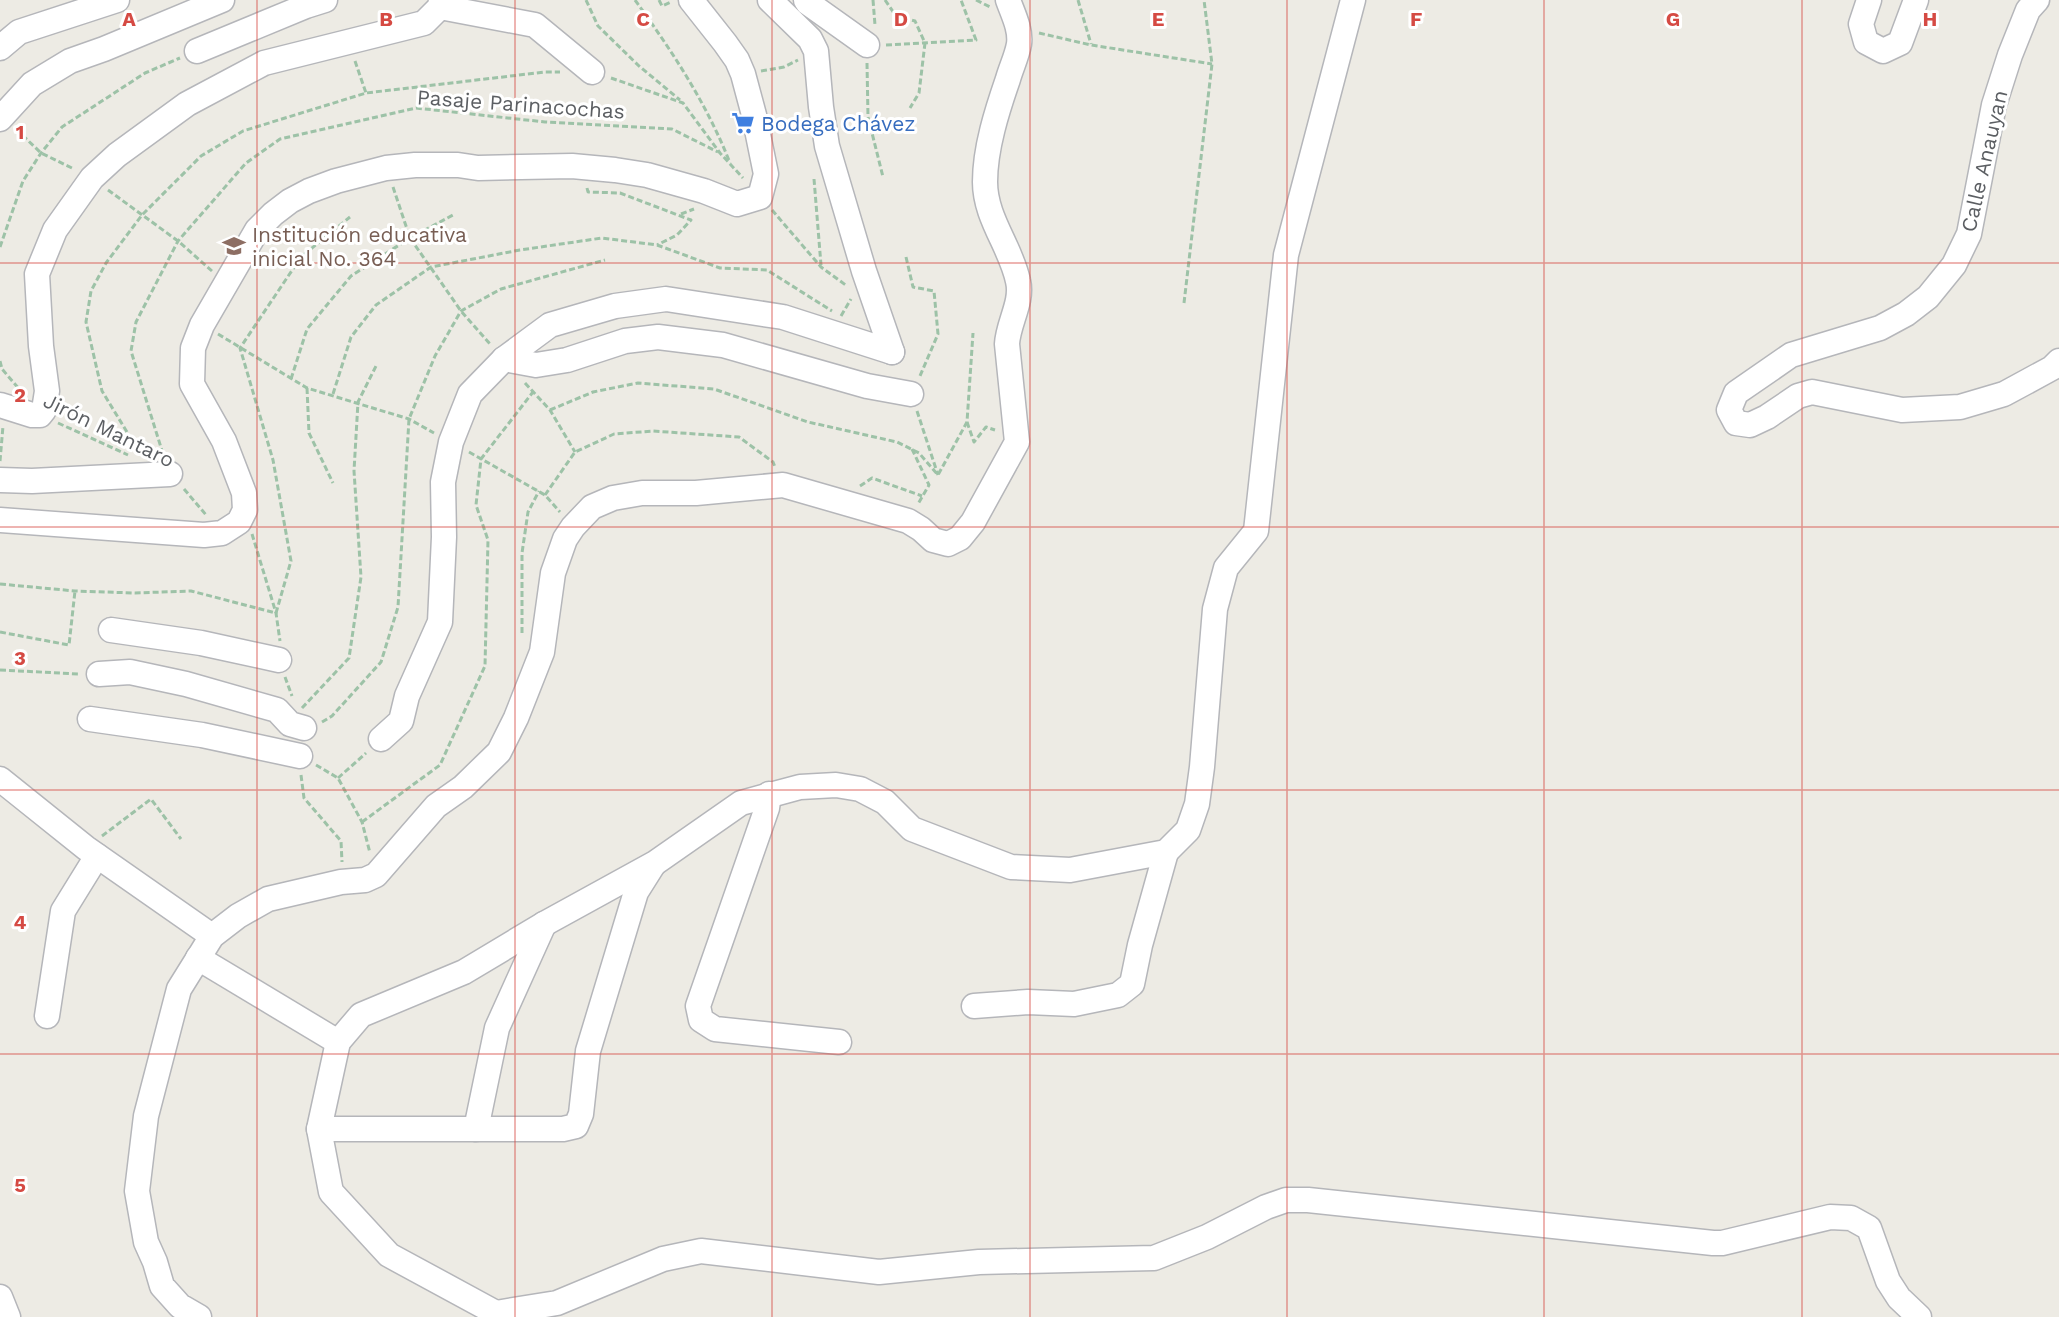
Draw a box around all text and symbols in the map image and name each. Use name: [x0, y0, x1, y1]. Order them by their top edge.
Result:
text: A: [122, 7, 136, 31]
text: B: [379, 7, 393, 31]
text: C: [636, 7, 650, 31]
text: D: [894, 7, 908, 31]
text: E: [1152, 7, 1164, 31]
text: F: [1410, 7, 1422, 31]
text: G: [1666, 7, 1680, 31]
text: H: [1923, 7, 1937, 31]
street label: Pasaje Parinacochas: [416, 84, 626, 124]
street label: Calle Anauyan: [1956, 88, 2012, 234]
supermarket icon: Bodega Chávez: [730, 110, 756, 136]
place label: Bodega Chávez: [761, 111, 916, 136]
text: 1: [16, 120, 24, 144]
place label: Institución educativa inicial No. 364: [252, 222, 467, 271]
school or university icon: Institución educativa inicial No. 364: [221, 233, 247, 259]
text: 2: [14, 383, 26, 407]
street label: Jirón Mantaro: [40, 388, 178, 472]
text: 3: [14, 646, 26, 670]
text: 4: [14, 910, 27, 934]
text: 5: [14, 1173, 26, 1197]

